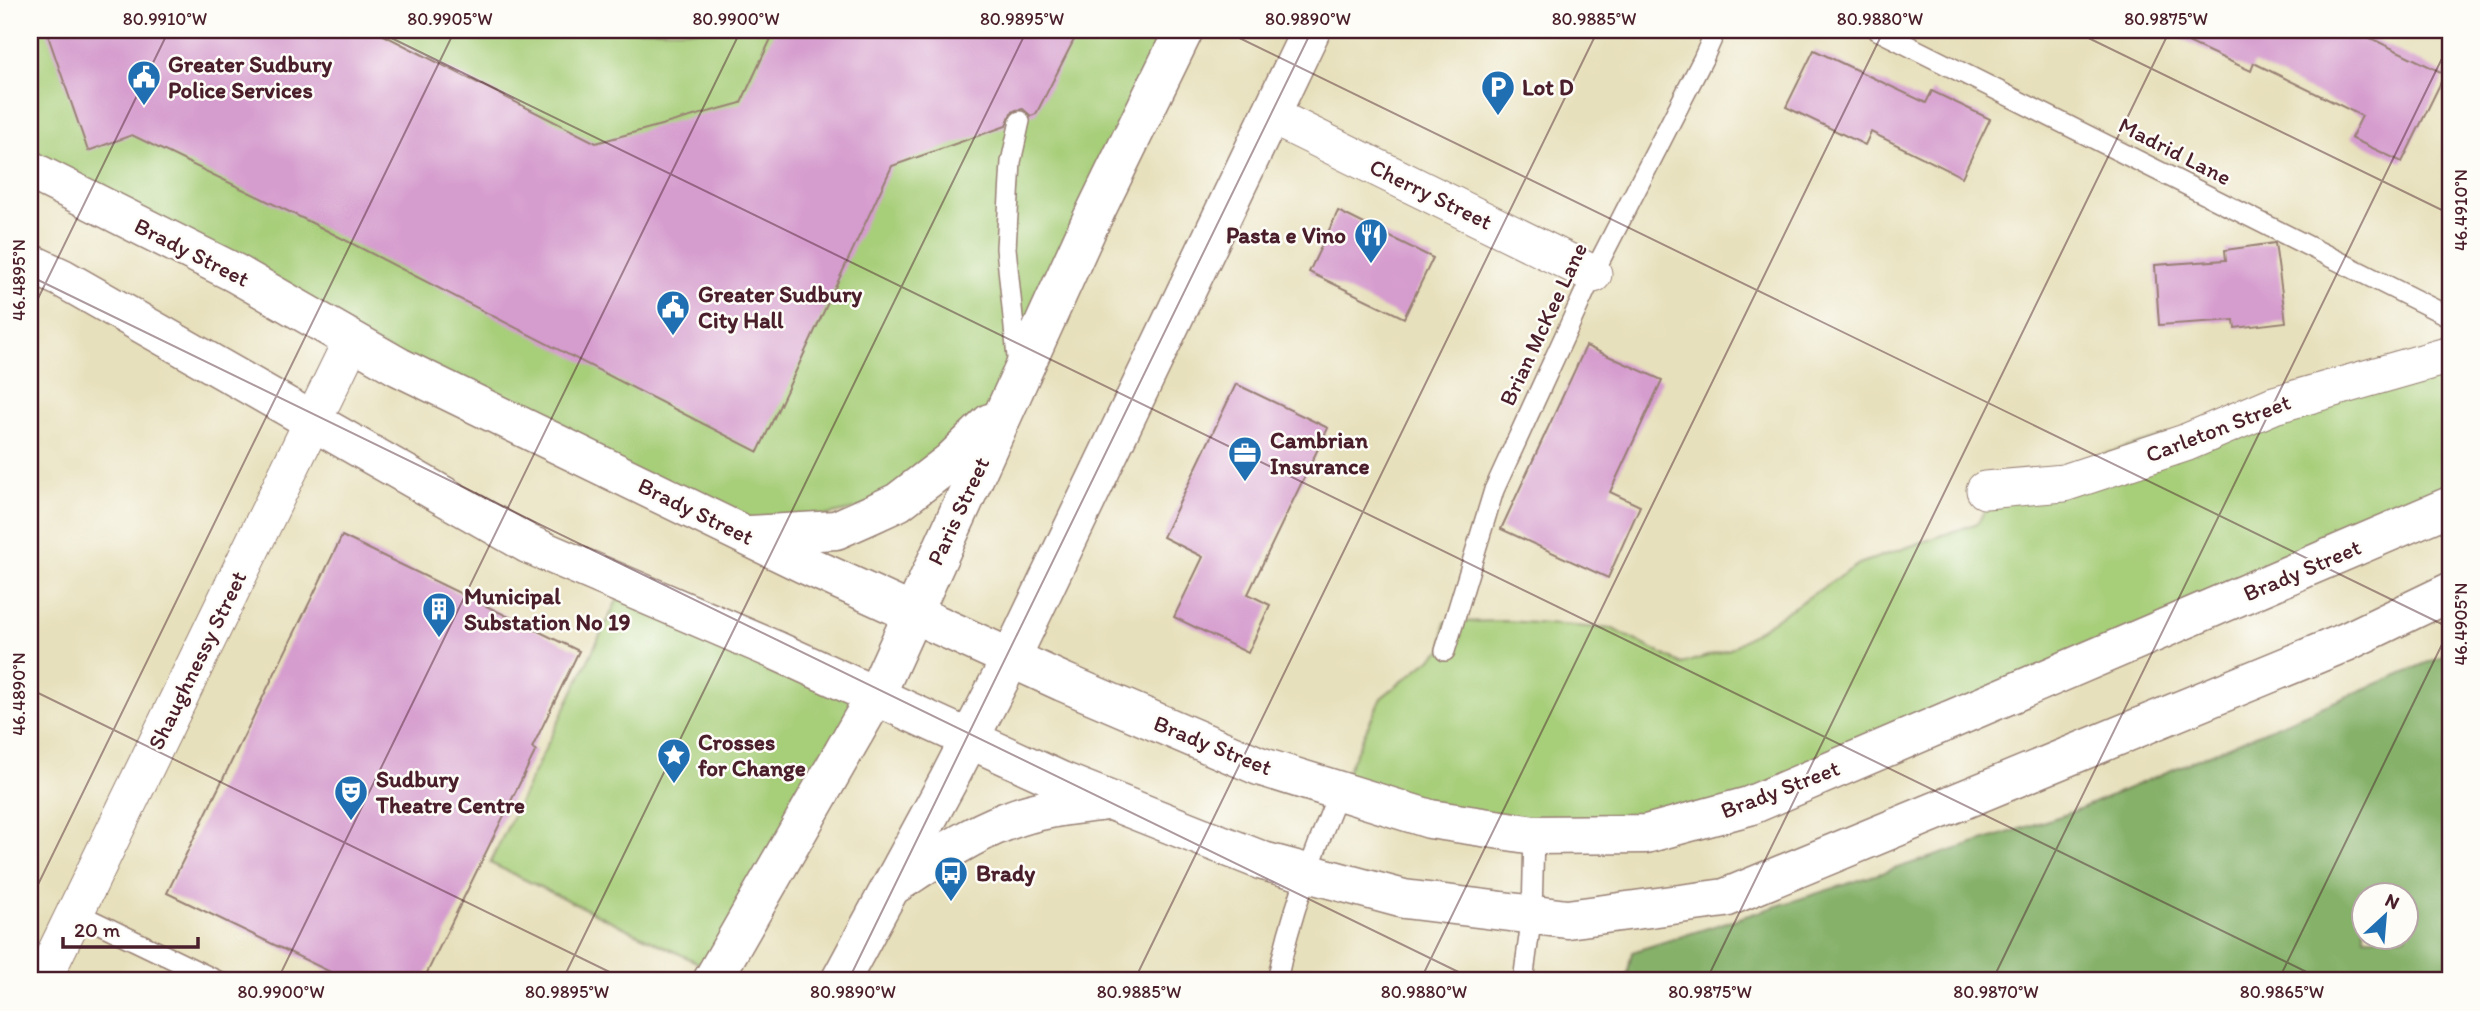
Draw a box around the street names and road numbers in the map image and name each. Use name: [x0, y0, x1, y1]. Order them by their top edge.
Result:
street label: Madrid Lane: [2114, 111, 2236, 191]
street label: Cherry Street: [1365, 152, 1497, 236]
street label: Brady Street: [130, 211, 254, 293]
street label: Brian McKee Lane: [1493, 238, 1593, 410]
street label: Carleton Street: [2142, 388, 2294, 468]
street label: Paris Street: [921, 452, 995, 570]
street label: Brady Street: [634, 471, 759, 551]
street label: Brady Street: [2239, 533, 2365, 607]
street label: Shaughnessy Street: [142, 566, 252, 754]
street label: Brady Street: [1150, 709, 1277, 782]
street label: Brady Street: [1717, 753, 1844, 824]

